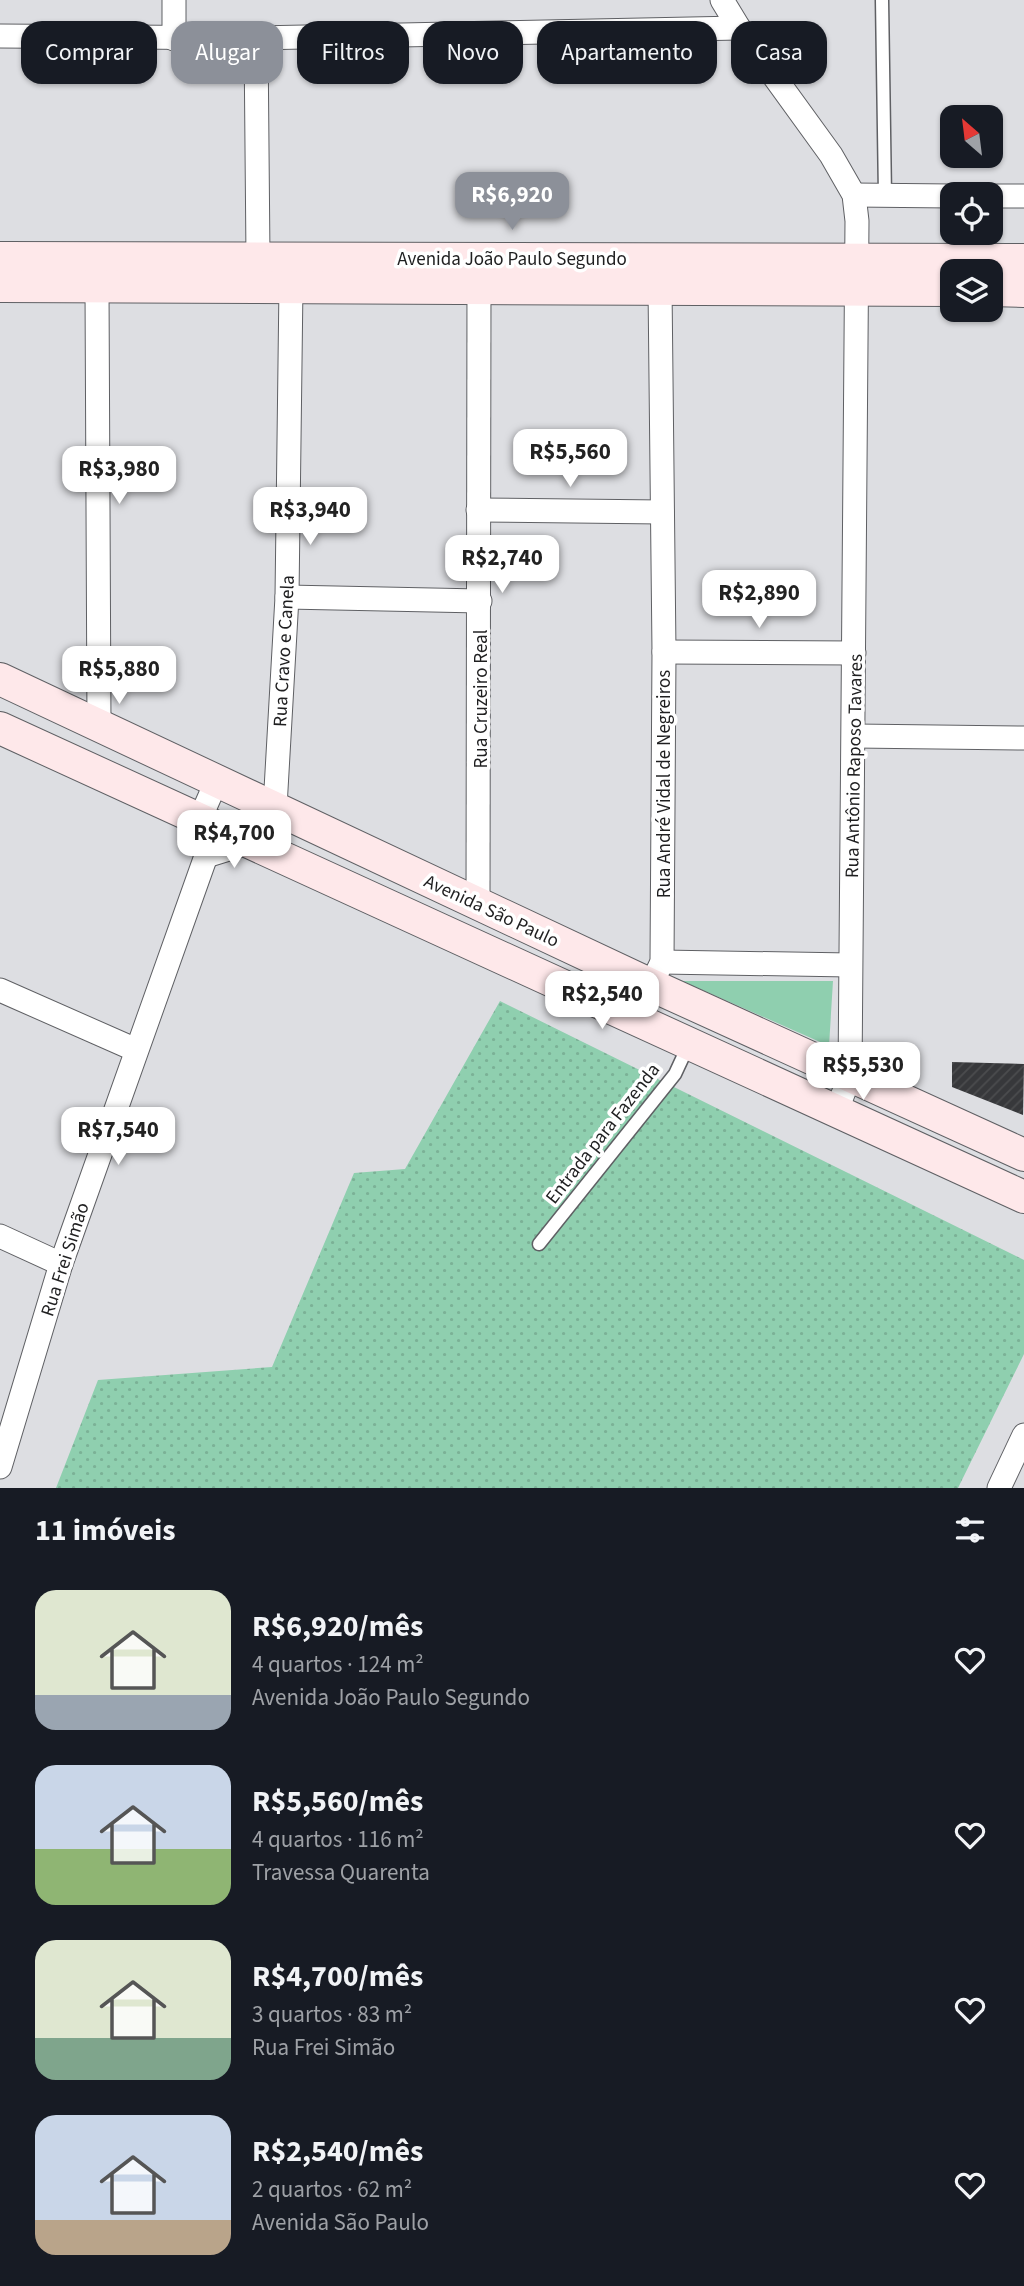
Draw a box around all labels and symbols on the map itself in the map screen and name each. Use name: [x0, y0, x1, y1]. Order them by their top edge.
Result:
north arrow: [940, 105, 1003, 168]
pin: R$6,920: [447, 173, 577, 232]
street label: Avenida João Paulo Segundo: [397, 246, 627, 273]
pin: R$5,560: [505, 430, 635, 489]
pin: R$3,980: [54, 447, 184, 506]
pin: R$3,940: [245, 488, 375, 547]
pin: R$2,740: [437, 536, 567, 595]
pin: R$2,890: [694, 570, 824, 630]
street label: Rua Cravo e Canela: [267, 575, 302, 728]
street label: Rua Cruzeiro Real: [468, 629, 495, 769]
pin: R$5,880: [54, 646, 184, 706]
street label: Rua Antônio Raposo Tavares: [839, 654, 870, 878]
street label: Rua André Vidal de Negreiros: [651, 670, 678, 898]
pin: R$4,700: [169, 810, 299, 870]
street label: Avenida São Paulo: [419, 868, 563, 954]
pin: R$2,540: [537, 972, 667, 1031]
pin: R$5,530: [798, 1042, 928, 1102]
street label: Entrada para Fazenda: [540, 1058, 667, 1210]
pin: R$7,540: [53, 1108, 183, 1167]
street label: Rua Frei Simão: [34, 1199, 97, 1320]

